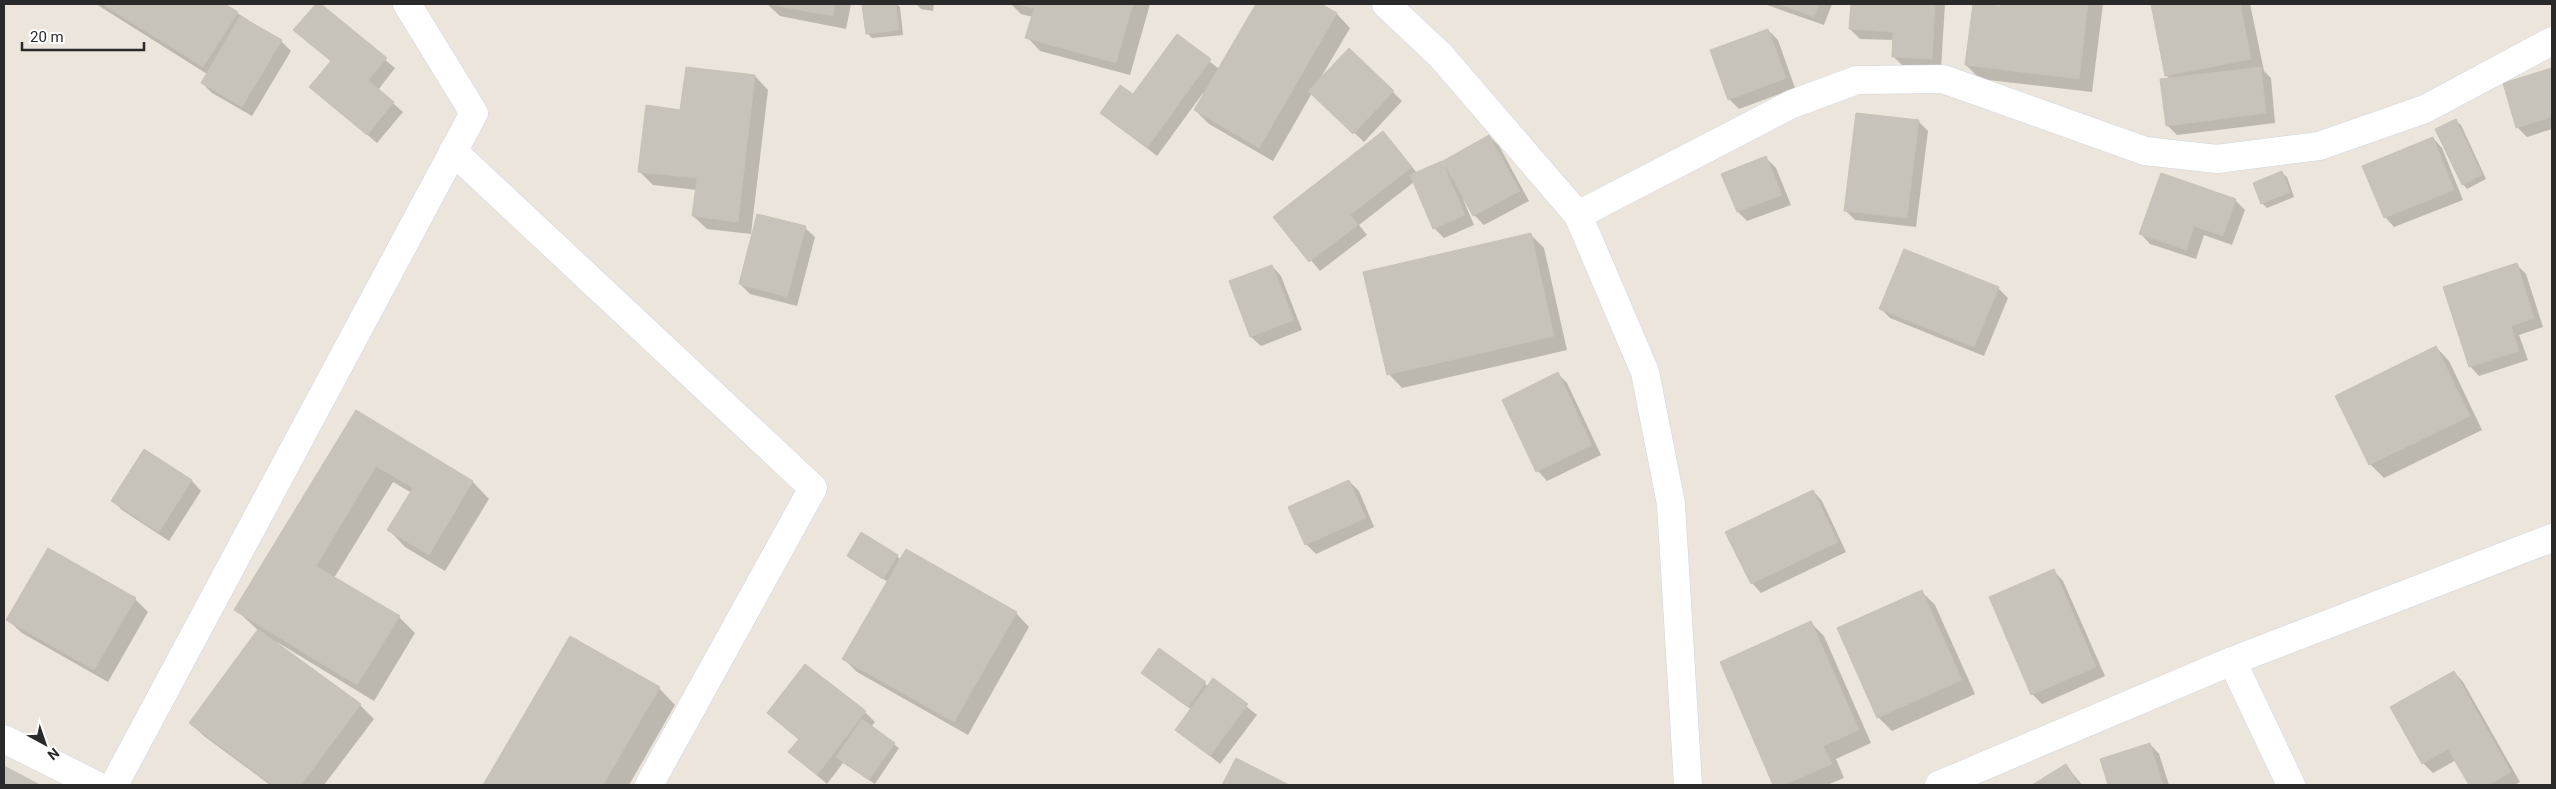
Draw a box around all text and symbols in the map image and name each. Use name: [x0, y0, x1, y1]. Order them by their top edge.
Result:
scale bar: [22, 20, 145, 52]
text: 20 m: [30, 28, 64, 46]
north arrow: [20, 719, 70, 769]
text: N: [44, 745, 62, 763]

